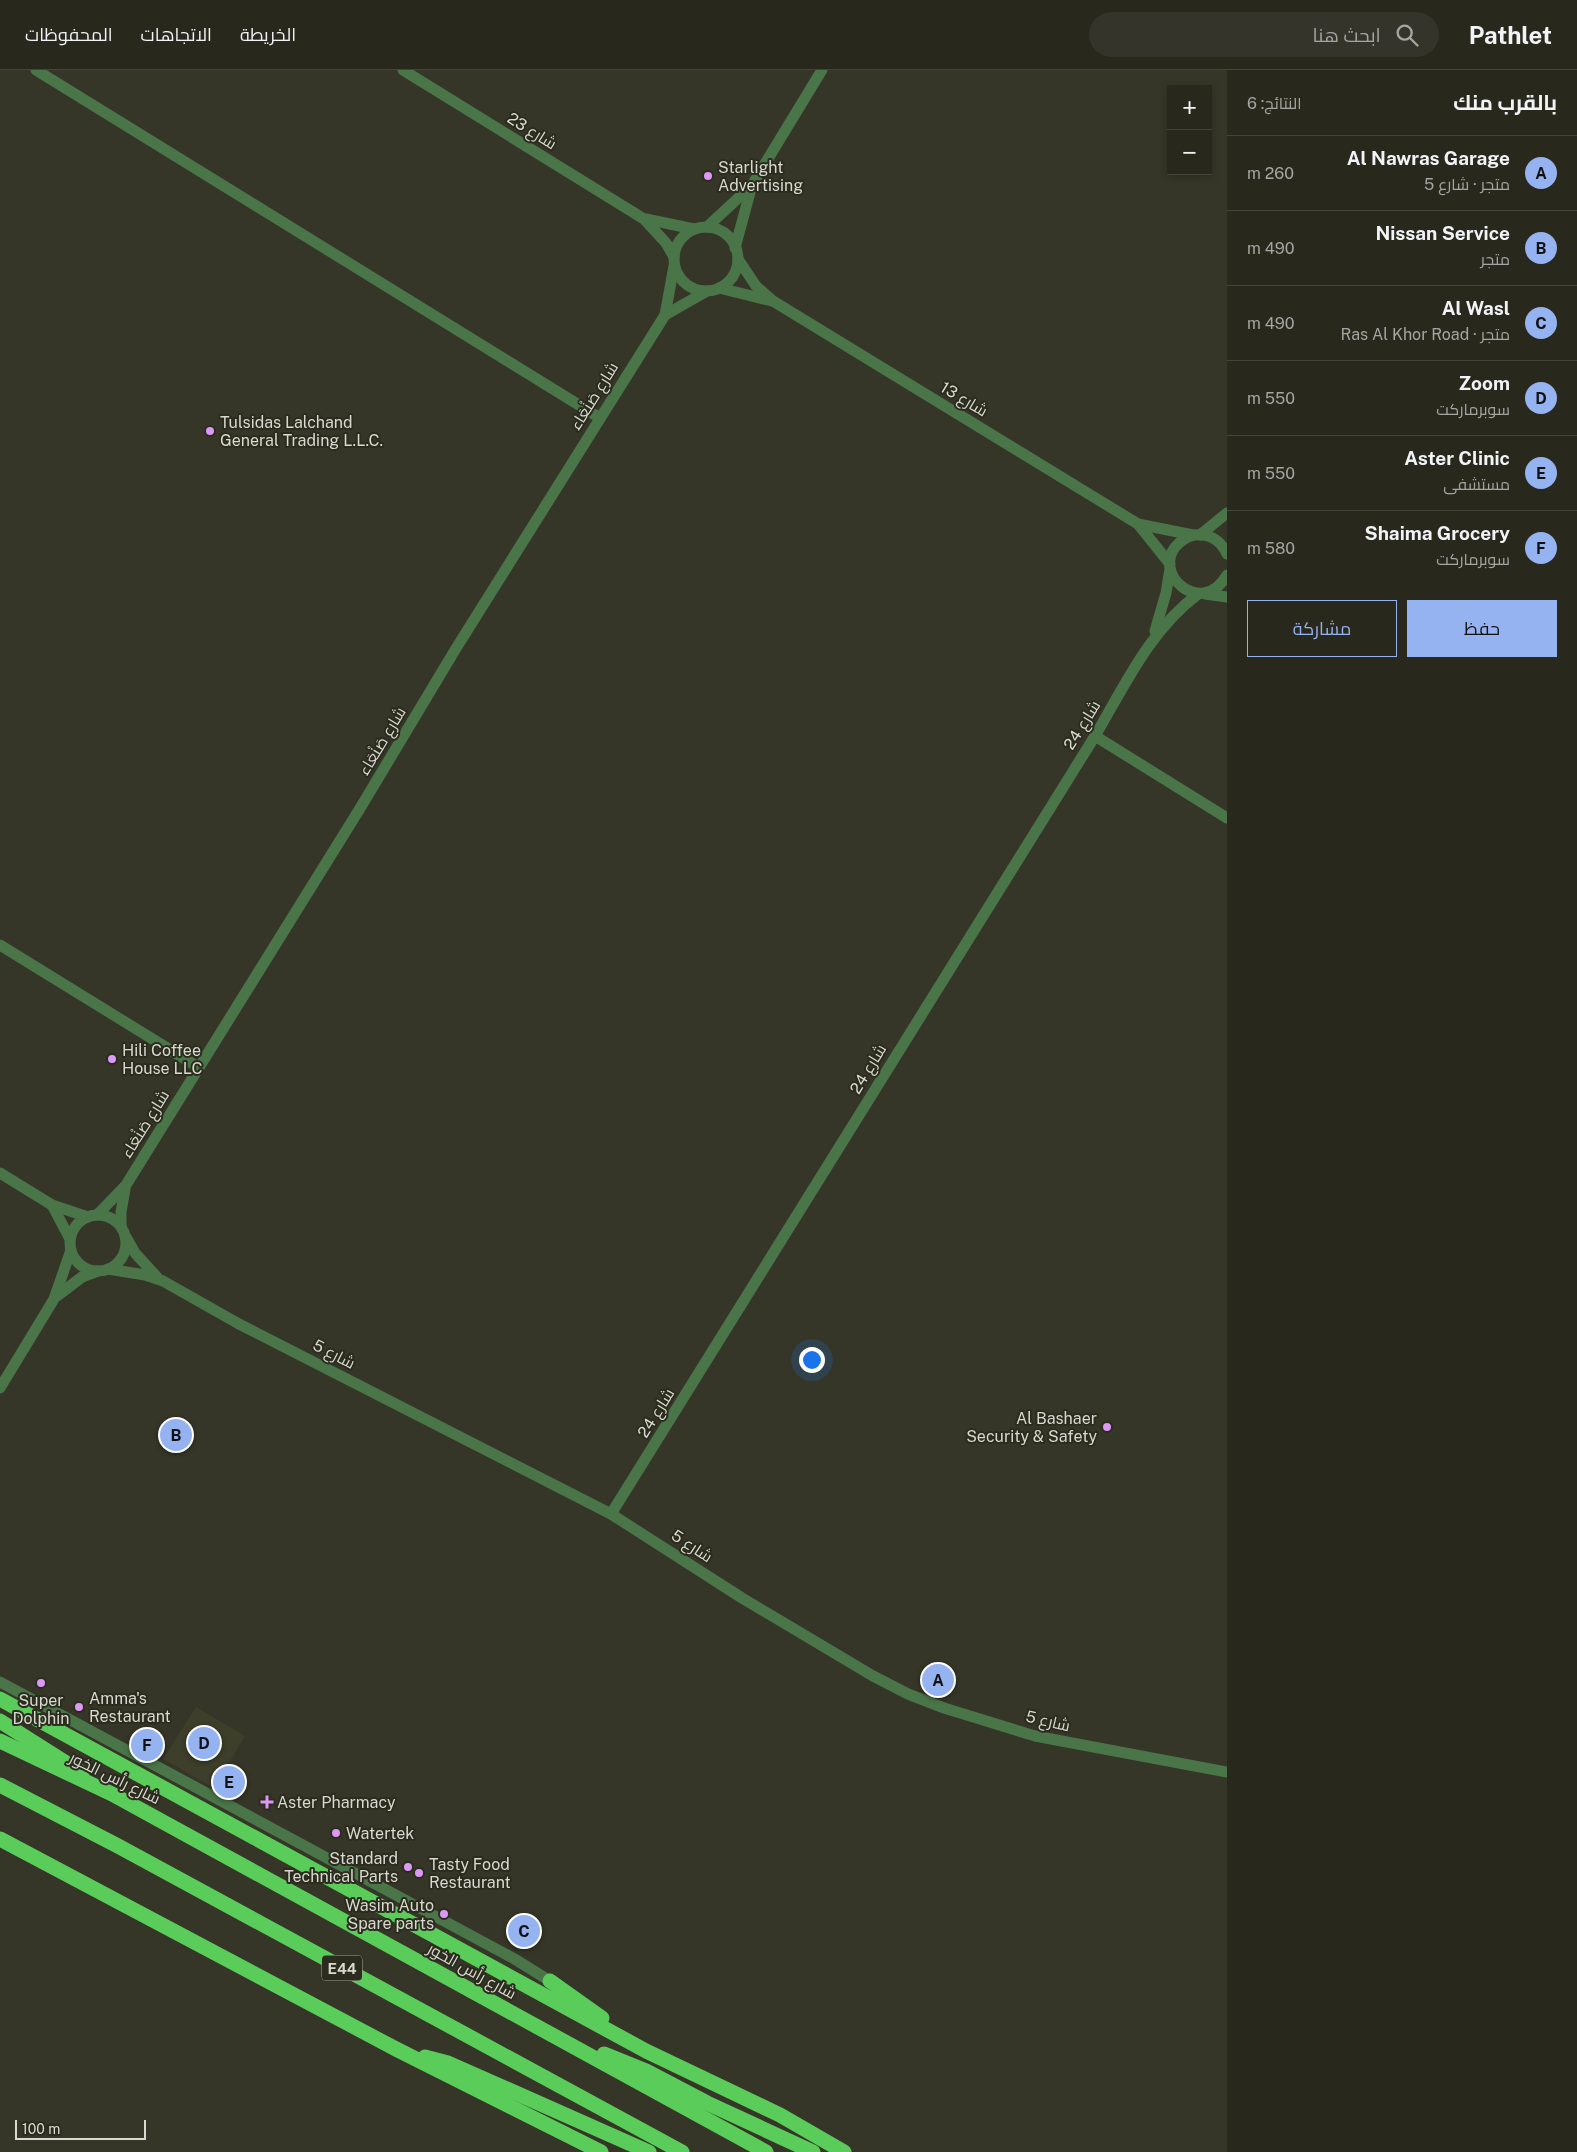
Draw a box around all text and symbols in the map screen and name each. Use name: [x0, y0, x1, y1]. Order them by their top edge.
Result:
search box: [1089, 12, 1439, 57]
icon: search: [1393, 21, 1421, 49]
text: Pathlet: [1469, 21, 1552, 49]
text: المحفوظات: [25, 24, 113, 45]
text: الاتجاهات: [141, 24, 212, 45]
text: الخريطة: [240, 24, 296, 45]
text: ابحث هنا: [1313, 24, 1381, 46]
map controls: [1167, 85, 1212, 175]
button: +: [1167, 85, 1212, 130]
text: بالقرب منك: [1453, 90, 1557, 115]
text: النتائج: 6: [1247, 94, 1302, 113]
street label: شارع 23: [503, 108, 560, 155]
button: −: [1167, 130, 1212, 175]
text: Al Nawras Garage: [1347, 147, 1510, 169]
place label: Starlight Advertising: [718, 158, 803, 195]
text: 260 m: [1247, 164, 1294, 183]
text: A: [1535, 164, 1547, 183]
marker: Starlight Advertising: [702, 170, 714, 182]
text: متجر · شارع 5: [1424, 175, 1510, 194]
text: Nissan Service: [1375, 222, 1510, 244]
text: 490 m: [1247, 239, 1294, 258]
text: B: [1536, 239, 1546, 258]
text: متجر: [1481, 250, 1510, 269]
text: Al Wasl: [1442, 297, 1510, 319]
text: 490 m: [1247, 314, 1294, 333]
text: C: [1535, 314, 1547, 333]
text: متجر · Ras Al Khor Road: [1341, 325, 1510, 344]
street label: شارع صَنْعَاء: [566, 359, 624, 434]
text: Zoom: [1459, 372, 1510, 394]
street label: شارع 13: [936, 378, 991, 422]
text: 550 m: [1247, 389, 1295, 408]
text: D: [1535, 389, 1547, 408]
text: سوبرماركت: [1436, 400, 1510, 419]
place label: Tulsidas Lalchand General Trading L.L.C.: [220, 413, 383, 450]
marker: Tulsidas Lalchand General Trading L.L.C.: [204, 425, 216, 437]
text: Aster Clinic: [1404, 447, 1510, 469]
text: 550 m: [1247, 464, 1295, 483]
text: E: [1536, 464, 1546, 483]
text: مستشفى: [1443, 475, 1510, 494]
text: Shaima Grocery: [1365, 522, 1510, 544]
text: 580 m: [1247, 539, 1295, 558]
text: F: [1536, 539, 1546, 558]
text: سوبرماركت: [1436, 550, 1510, 569]
button: مشاركة: [1247, 600, 1397, 657]
button: حفظ: [1407, 600, 1557, 657]
street label: شارع 24: [1060, 697, 1106, 754]
street label: شارع صَنْعَاء: [354, 703, 412, 780]
place label: Hili Coffee House LLC: [122, 1041, 203, 1078]
street label: شارع 24: [846, 1041, 892, 1098]
marker: Hili Coffee House LLC: [106, 1053, 118, 1065]
street label: شارع صَنْعَاء: [117, 1087, 175, 1162]
street label: شارع 5: [309, 1335, 358, 1374]
your location: [799, 1347, 825, 1373]
street label: شارع 24: [634, 1385, 680, 1442]
place label: Al Bashaer Security & Safety: [966, 1409, 1097, 1446]
pin: B: [160, 1416, 192, 1454]
marker: Al Bashaer Security & Safety: [1101, 1421, 1113, 1433]
street label: شارع 5: [667, 1526, 716, 1568]
pin: A: [922, 1661, 954, 1699]
marker: Super Dolphin: [35, 1677, 47, 1689]
place label: Amma's Restaurant: [89, 1689, 171, 1726]
place label: Super Dolphin: [13, 1691, 69, 1728]
marker: Amma's Restaurant: [73, 1701, 85, 1713]
street label: شارع 5: [1023, 1707, 1072, 1737]
pin: D: [188, 1724, 220, 1762]
pin: F: [131, 1726, 163, 1764]
street label: شارع رأس الخور: [65, 1747, 163, 1810]
pin: E: [213, 1763, 245, 1801]
place label: Aster Pharmacy: [277, 1793, 396, 1812]
marker: Aster Pharmacy: [261, 1796, 273, 1808]
place label: Watertek: [346, 1824, 414, 1843]
marker: Watertek: [330, 1827, 342, 1839]
place label: Standard Technical Parts: [284, 1849, 398, 1886]
place label: Tasty Food Restaurant: [429, 1855, 511, 1892]
marker: Standard Technical Parts: [402, 1861, 414, 1873]
marker: Tasty Food Restaurant: [413, 1867, 425, 1879]
place label: Wasim Auto Spare parts: [345, 1896, 434, 1933]
marker: Wasim Auto Spare parts: [438, 1908, 450, 1920]
pin: C: [508, 1912, 540, 1950]
street label: شارع رأس الخور: [422, 1938, 520, 2005]
road number: E44: [322, 1956, 362, 1980]
scale bar: [15, 2117, 146, 2140]
text: 100 m: [22, 2121, 60, 2137]

